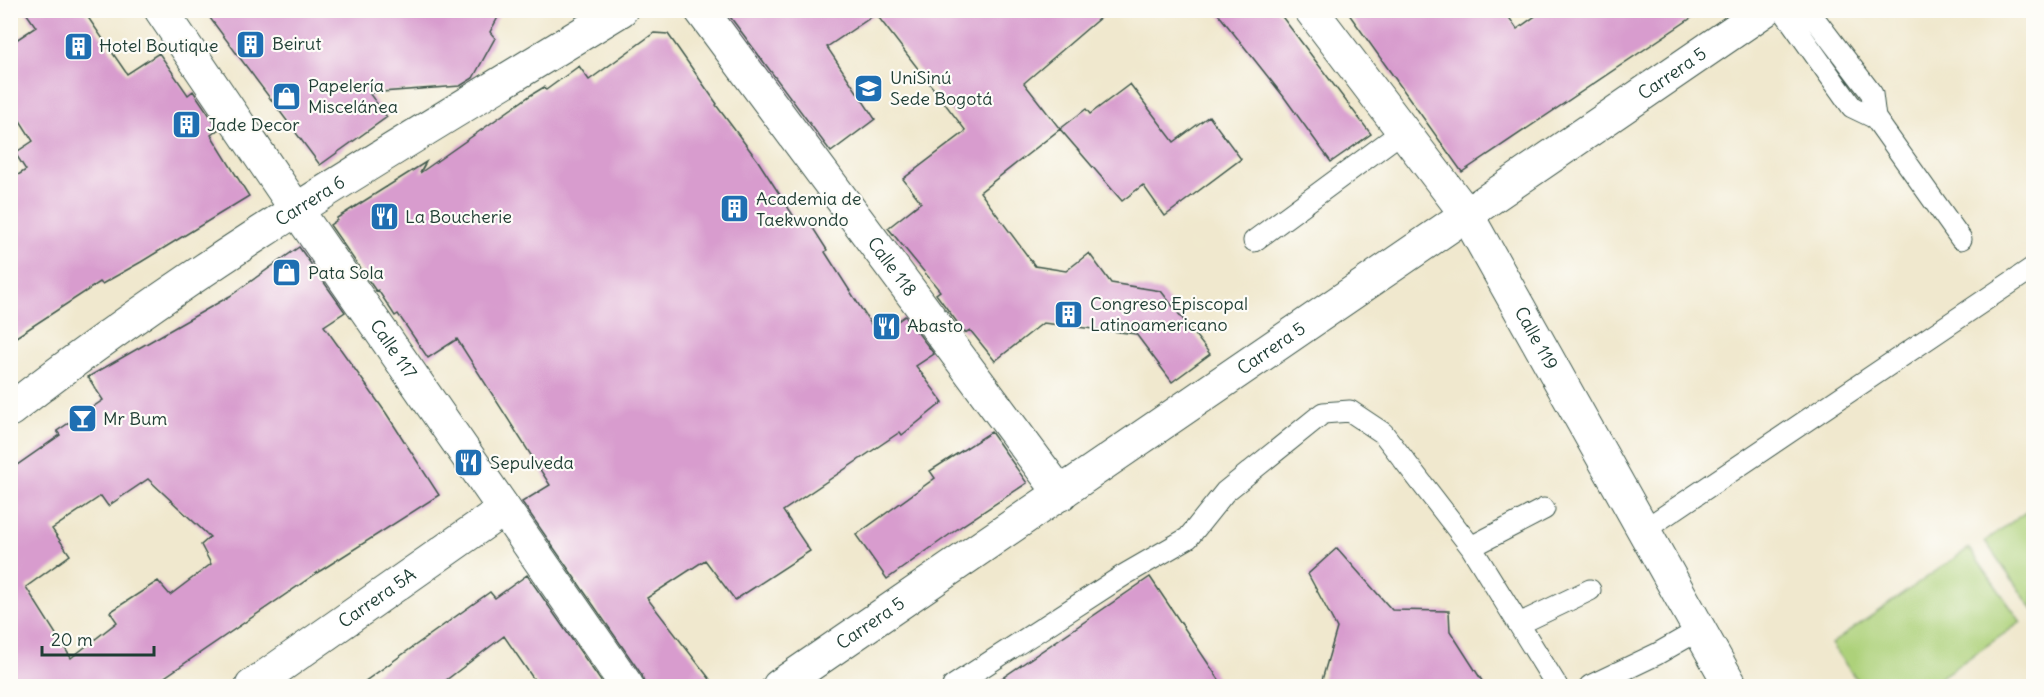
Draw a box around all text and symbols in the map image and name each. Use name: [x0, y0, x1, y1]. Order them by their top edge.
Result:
building icon: Beirut: [235, 28, 267, 60]
building icon: Hotel Boutique: [62, 30, 94, 62]
place label: Beirut: [272, 32, 321, 55]
place label: Hotel Boutique: [99, 34, 218, 57]
street label: Carrera 5: [1633, 42, 1711, 105]
place label: UniSinú Sede Bogotá: [890, 66, 992, 110]
school or university icon: UniSinú Sede Bogotá: [853, 72, 885, 104]
place label: Papelería Miscelánea: [308, 74, 398, 118]
shop icon: Papelería Miscelánea: [271, 80, 303, 112]
building icon: Jade Decor: [170, 109, 202, 141]
place label: Jade Decor: [207, 113, 300, 136]
street label: Carrera 6: [271, 170, 349, 231]
place label: Academia de Taekwondo: [756, 187, 862, 231]
building icon: Academia de Taekwondo: [719, 193, 751, 225]
restaurant icon: La Boucherie: [368, 201, 400, 233]
place label: La Boucherie: [405, 205, 512, 228]
street label: Calle 118: [863, 232, 922, 301]
shop icon: Pata Sola: [271, 257, 303, 289]
place label: Pata Sola: [308, 261, 384, 284]
place label: Congreso Episcopal Latinoamericano: [1090, 292, 1248, 336]
building icon: Congreso Episcopal Latinoamericano: [1053, 298, 1085, 330]
street label: Calle 119: [1510, 302, 1563, 374]
restaurant icon: Abasto: [870, 310, 902, 342]
place label: Abasto: [907, 314, 963, 337]
street label: Calle 117: [365, 315, 422, 383]
street label: Carrera 5: [1232, 316, 1310, 380]
bar icon: Mr Bum: [66, 403, 98, 435]
place label: Mr Bum: [103, 407, 168, 430]
restaurant icon: Sepulveda: [453, 447, 485, 479]
place label: Sepulveda: [490, 451, 574, 474]
street label: Carrera 5A: [334, 563, 420, 633]
street label: Carrera 5: [832, 591, 909, 654]
scale bar: [42, 619, 154, 657]
text: 20 m: [51, 628, 93, 651]

